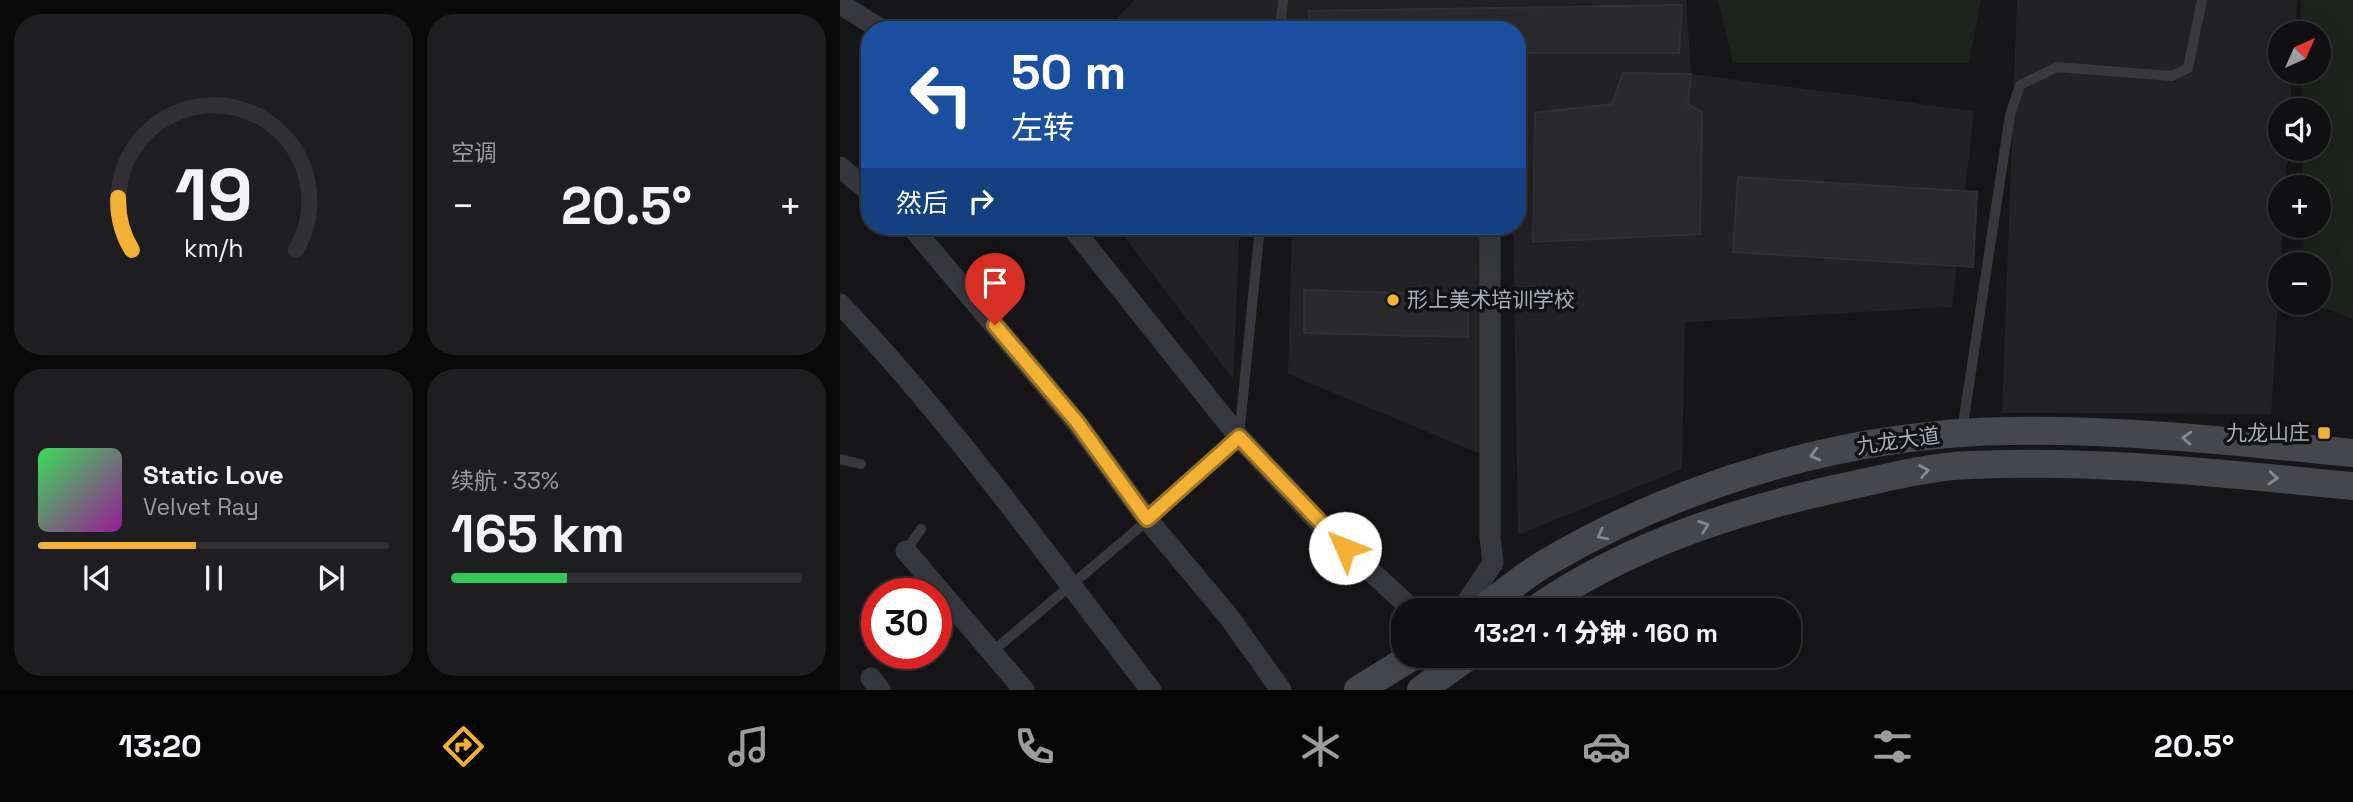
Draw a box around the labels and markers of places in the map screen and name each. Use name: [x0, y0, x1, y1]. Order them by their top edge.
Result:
pin: [965, 253, 1025, 325]
place label: 形上美术培训学校: [1407, 286, 1575, 313]
marker: 形上美术培训学校: [1385, 292, 1401, 308]
place label: 九龙山庄: [2226, 419, 2310, 446]
marker: 九龙山庄: [2316, 425, 2332, 441]

